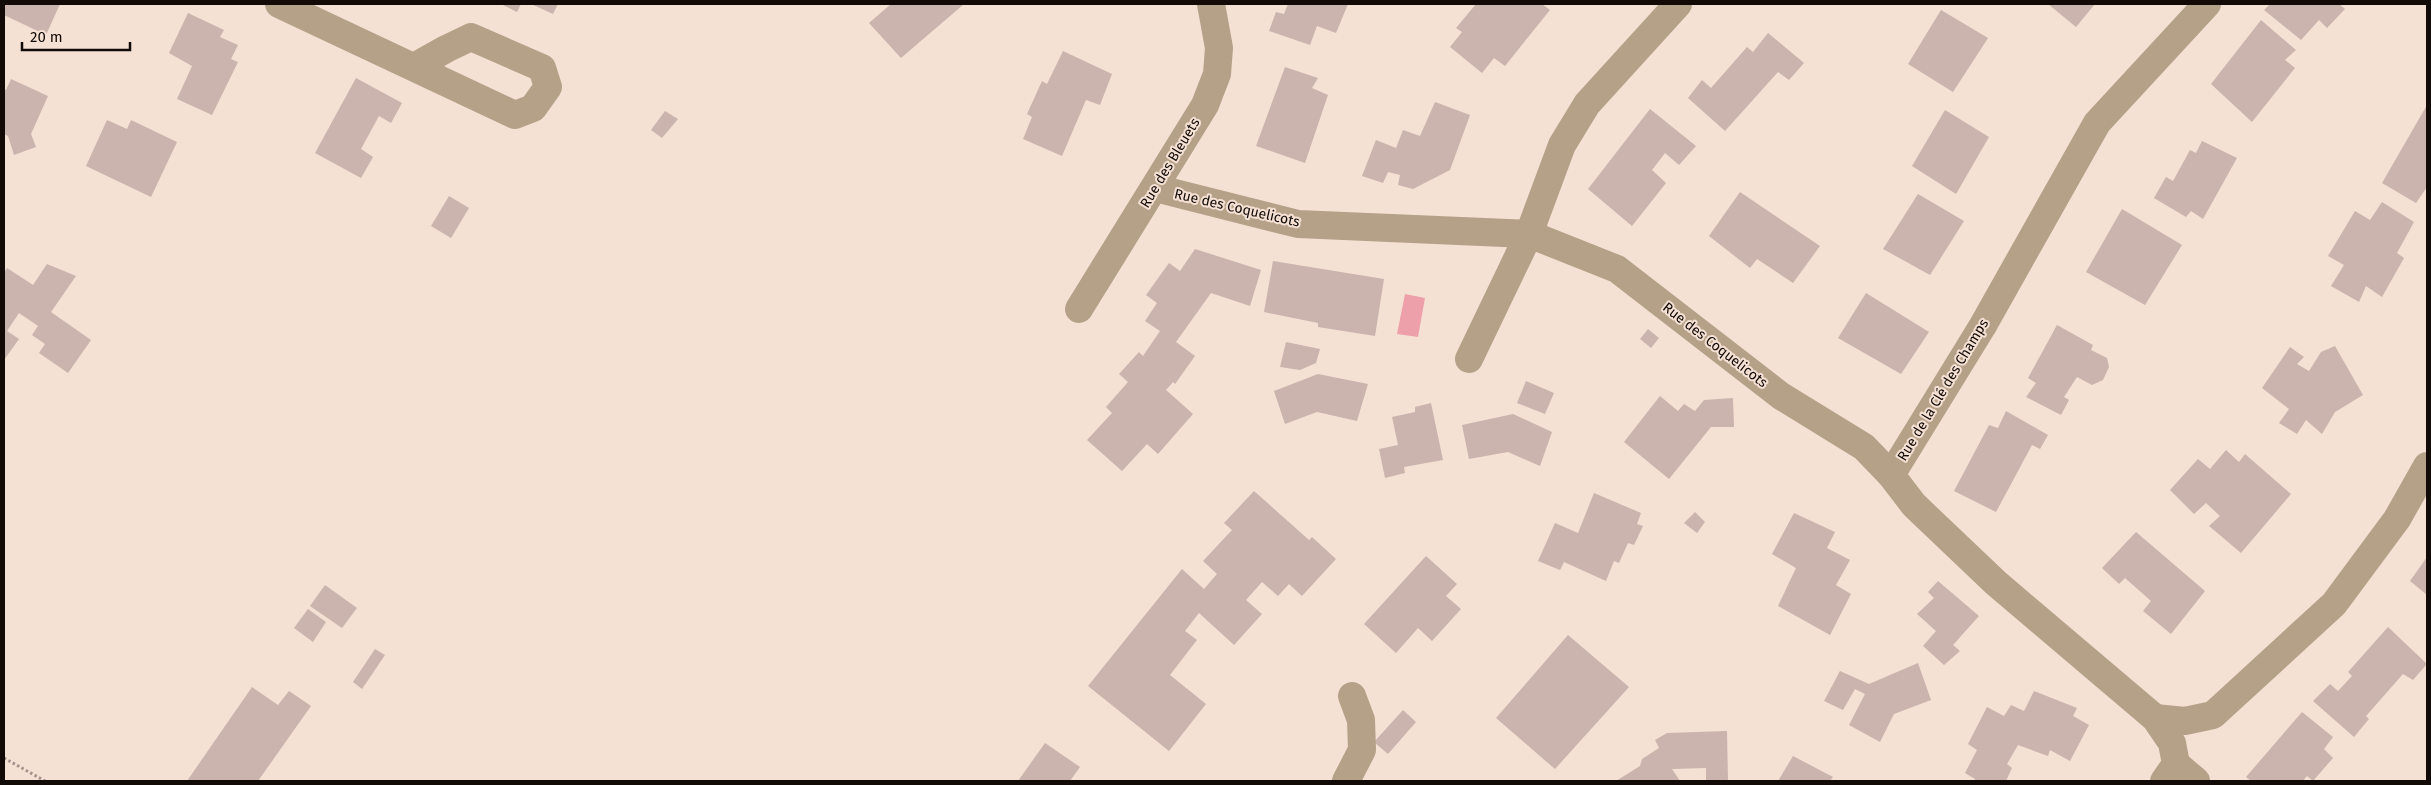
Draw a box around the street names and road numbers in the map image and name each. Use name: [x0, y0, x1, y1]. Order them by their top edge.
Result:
street label: Rue des Bleuets: [1137, 115, 1204, 211]
street label: Rue des Coquelicots: [1173, 185, 1302, 231]
street label: Rue des Coquelicots: [1659, 299, 1771, 391]
street label: Rue de la Clé des Champs: [1894, 315, 1992, 464]

